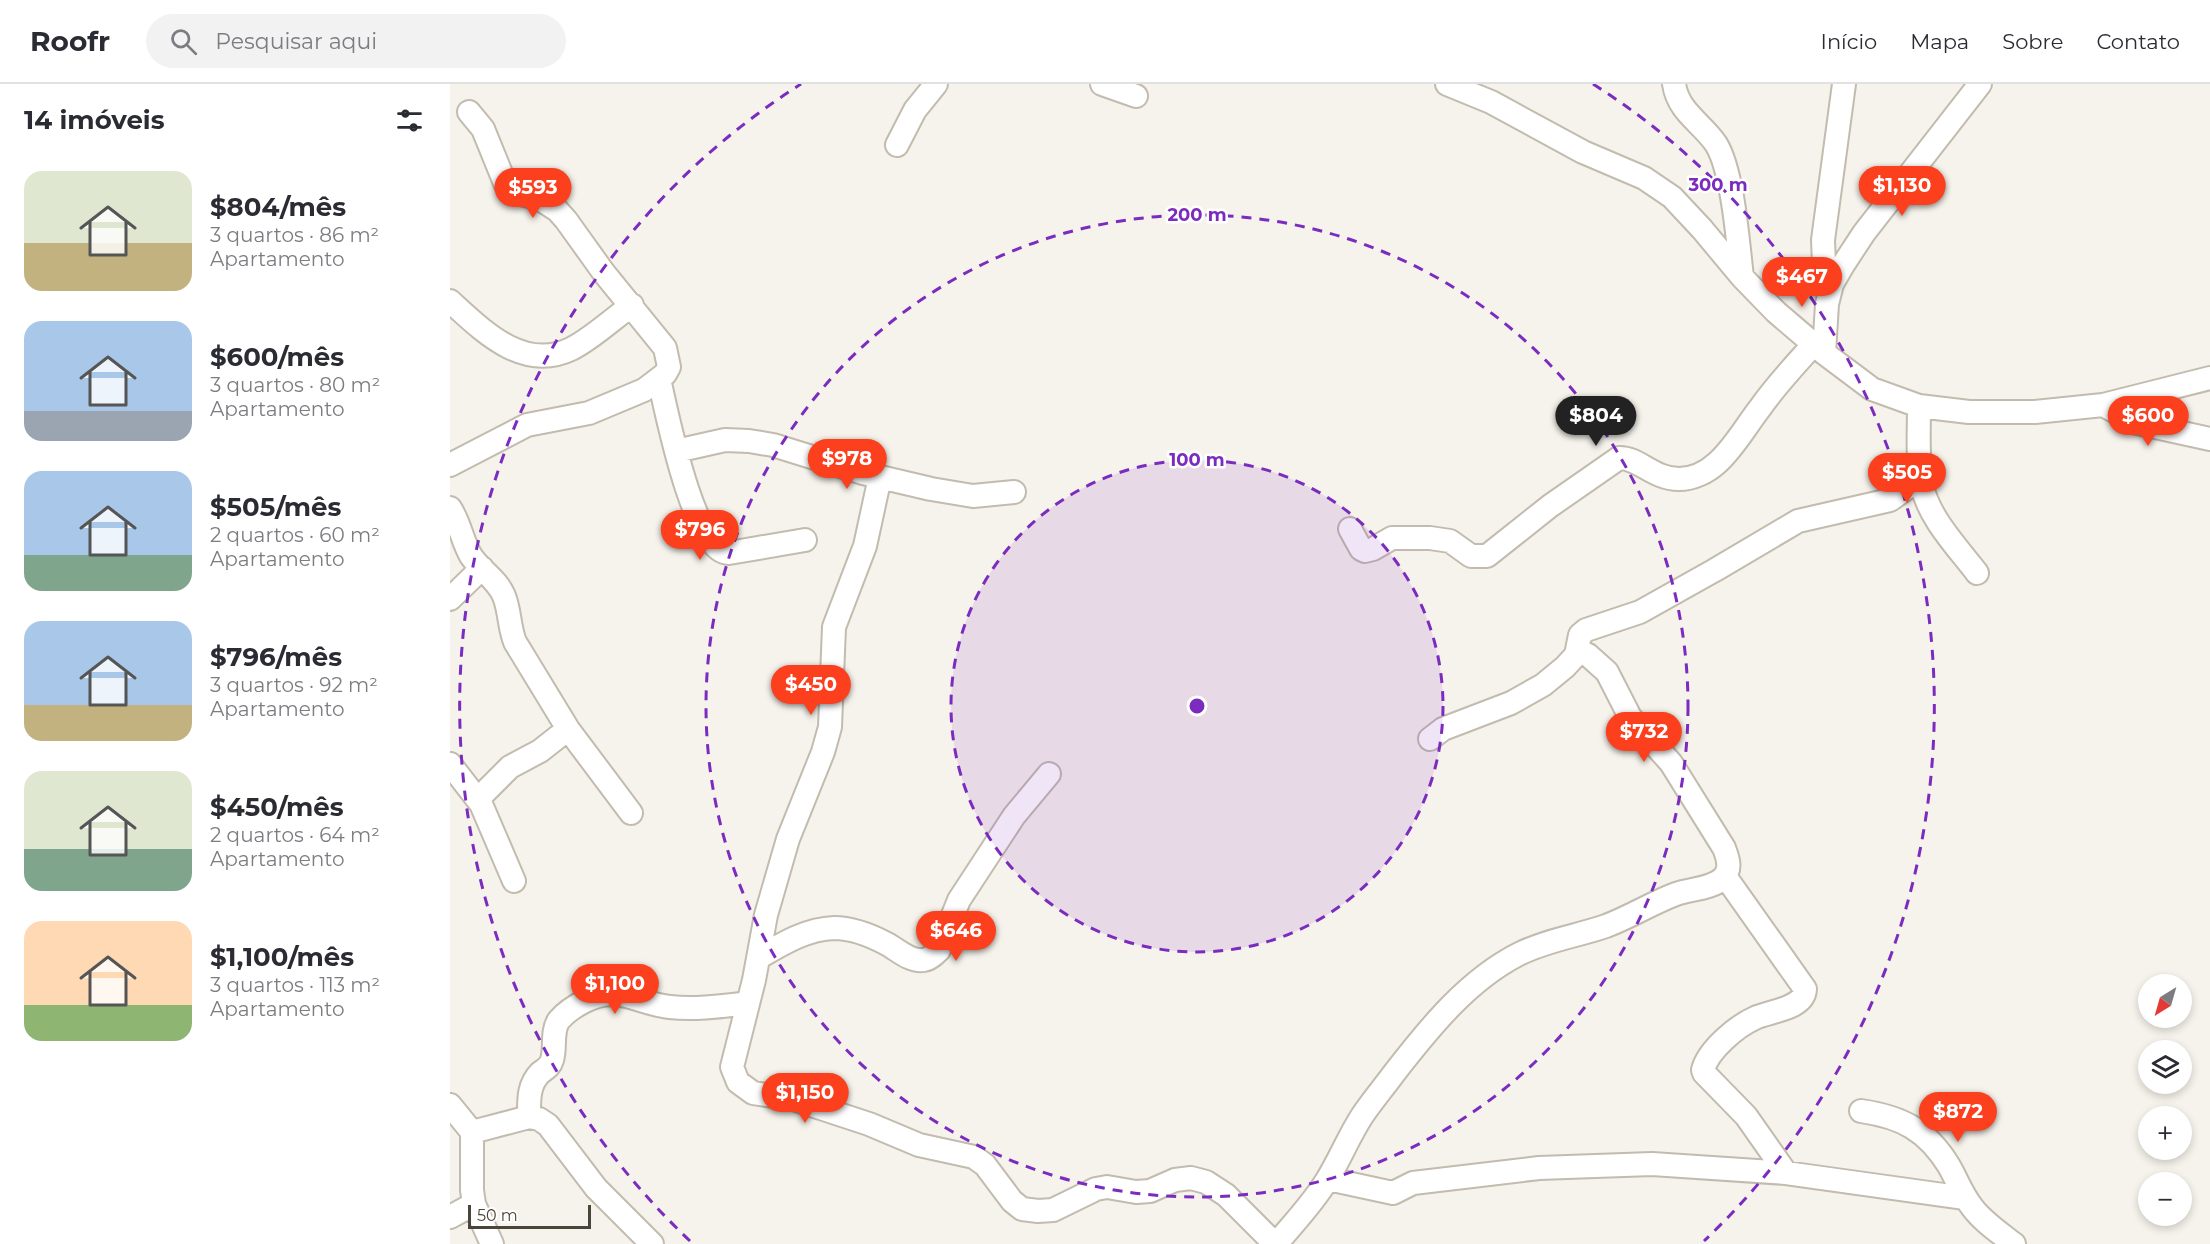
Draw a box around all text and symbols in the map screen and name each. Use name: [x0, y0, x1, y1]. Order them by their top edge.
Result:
search box: [146, 14, 566, 68]
text: Roofr: [30, 24, 110, 58]
icon: search: [167, 25, 200, 58]
text: Pesquisar aqui: [215, 28, 377, 55]
text: Início: [1821, 29, 1877, 54]
text: Mapa: [1910, 29, 1969, 54]
text: Sobre: [2002, 29, 2063, 54]
text: Contato: [2096, 29, 2180, 54]
text: 14 imóveis: [24, 104, 165, 136]
icon: filters: [393, 104, 426, 137]
pin: $1,130: [1853, 166, 1951, 217]
pin: $593: [497, 168, 569, 219]
text: $1,130: [1873, 173, 1931, 197]
text: 300 m: [1687, 174, 1748, 196]
text: $593: [508, 175, 558, 199]
text: $804/mês: [210, 191, 346, 223]
icon: home: [72, 195, 144, 267]
text: 200 m: [1167, 204, 1227, 226]
text: 3 quartos · 86 m²: [210, 223, 379, 247]
text: Apartamento: [210, 247, 345, 271]
pin: $467: [1766, 257, 1838, 308]
text: $467: [1776, 264, 1828, 288]
text: $600/mês: [210, 341, 344, 373]
icon: home: [72, 345, 144, 417]
text: 3 quartos · 80 m²: [210, 373, 380, 397]
pin: $804: [1560, 396, 1632, 447]
pin: $600: [2112, 396, 2184, 447]
text: Apartamento: [210, 397, 345, 421]
text: $804: [1569, 403, 1623, 427]
text: $600: [2122, 403, 2174, 427]
pin: $978: [811, 439, 883, 490]
text: $978: [822, 446, 872, 470]
text: 100 m: [1169, 449, 1225, 471]
pin: $505: [1871, 453, 1943, 504]
text: $505: [1882, 460, 1932, 484]
text: $505/mês: [210, 491, 341, 523]
icon: home: [72, 495, 144, 567]
pin: $796: [664, 510, 736, 561]
text: $796: [675, 517, 725, 541]
text: 2 quartos · 60 m²: [210, 523, 380, 547]
text: Apartamento: [210, 547, 345, 571]
text: $796/mês: [210, 641, 342, 673]
icon: home: [72, 645, 144, 717]
pin: $450: [775, 665, 847, 716]
text: $450: [785, 672, 837, 696]
text: 3 quartos · 92 m²: [210, 673, 378, 697]
centre of rings: [1187, 696, 1207, 716]
text: Apartamento: [210, 697, 345, 721]
pin: $732: [1608, 712, 1680, 763]
text: $732: [1620, 719, 1668, 743]
text: $450/mês: [210, 791, 344, 823]
icon: home: [72, 795, 144, 867]
text: 2 quartos · 64 m²: [210, 823, 380, 847]
text: Apartamento: [210, 847, 345, 871]
pin: $646: [920, 911, 992, 962]
text: $646: [930, 918, 982, 942]
text: $1,100/mês: [210, 941, 354, 973]
icon: home: [72, 945, 144, 1017]
pin: $1,100: [566, 964, 664, 1015]
text: $1,100: [585, 971, 645, 995]
text: 3 quartos · 113 m²: [210, 973, 380, 997]
north arrow: [2138, 974, 2192, 1028]
map controls: [2138, 974, 2192, 1226]
text: Apartamento: [210, 997, 345, 1021]
button: layers: [2138, 1040, 2192, 1094]
pin: $1,150: [756, 1073, 854, 1124]
text: $1,150: [776, 1080, 834, 1104]
pin: $872: [1922, 1092, 1994, 1143]
text: $872: [1933, 1099, 1983, 1123]
button: +: [2138, 1106, 2192, 1160]
button: −: [2138, 1172, 2192, 1226]
scale bar: [468, 1202, 591, 1230]
text: 50 m: [477, 1206, 518, 1225]

